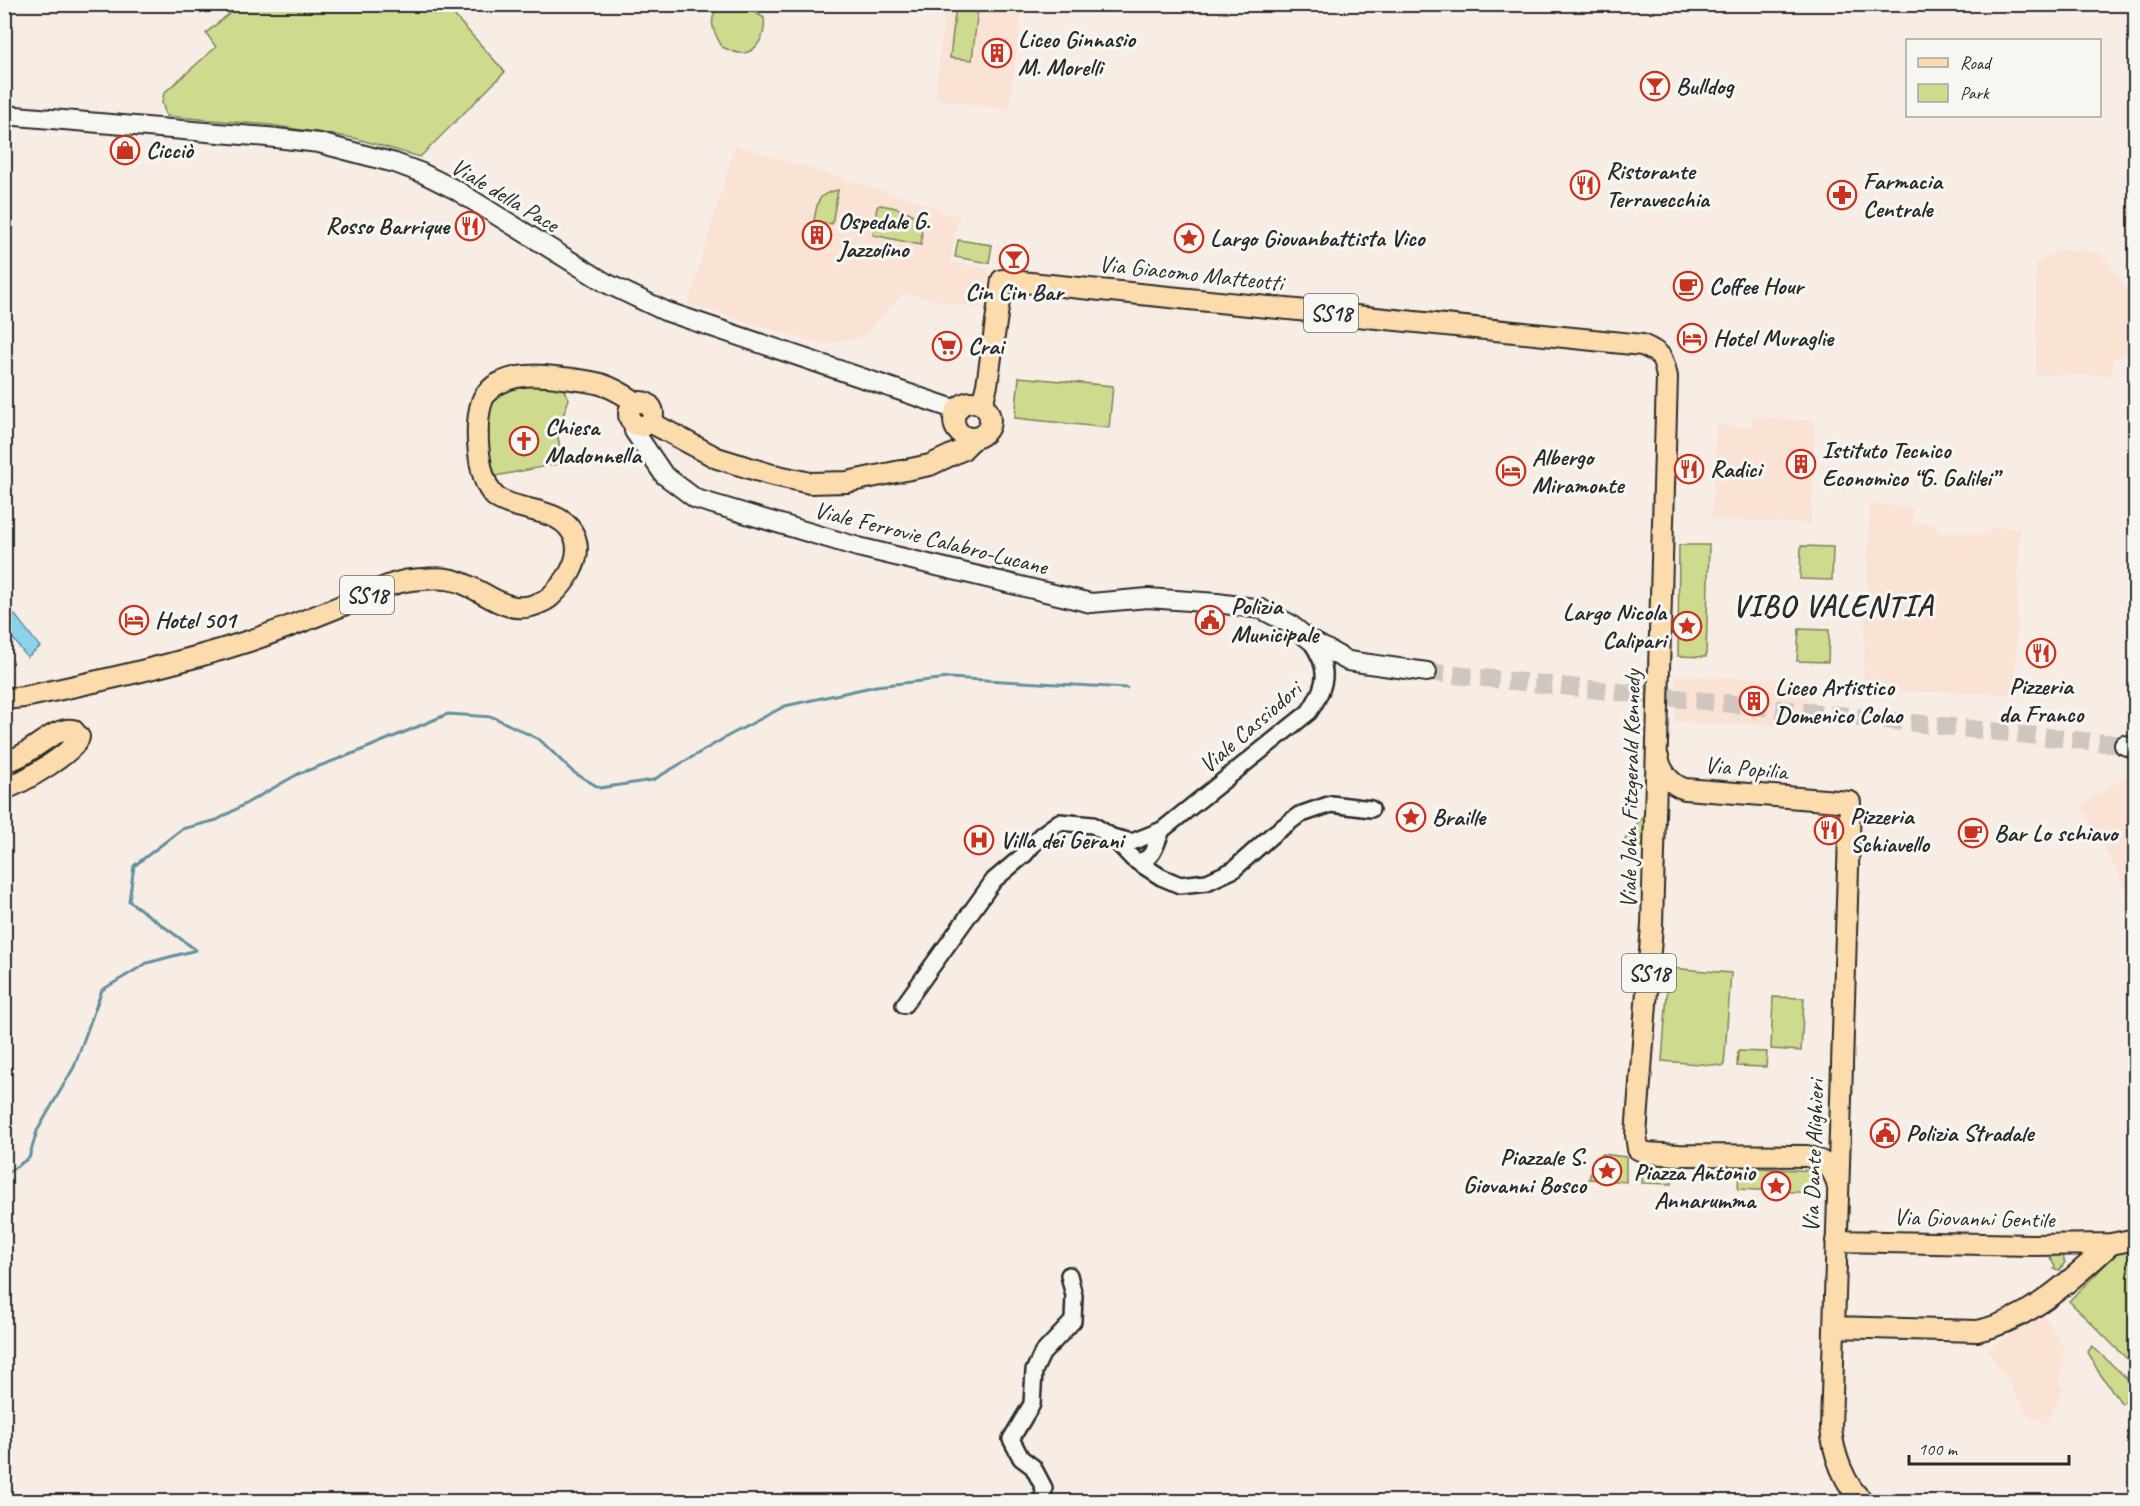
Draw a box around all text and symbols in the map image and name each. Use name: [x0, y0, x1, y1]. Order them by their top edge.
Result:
place label: Liceo Ginnasio M. Morelli: [1018, 24, 1137, 82]
building icon: Liceo Ginnasio M. Morelli: [981, 37, 1013, 69]
legend: [1906, 39, 2101, 117]
text: Road: [1960, 52, 1993, 74]
bar icon: Bulldog: [1639, 70, 1671, 102]
place label: Bulldog: [1676, 71, 1736, 101]
text: Park: [1960, 82, 1990, 104]
shop icon: Cicciò: [109, 134, 141, 166]
place label: Cicciò: [146, 135, 194, 165]
street label: Viale della Pace: [446, 151, 566, 240]
place label: Ristorante Terravecchia: [1606, 156, 1711, 214]
place label: Farmacia Centrale: [1863, 166, 1944, 224]
restaurant icon: Ristorante Terravecchia: [1569, 169, 1601, 201]
pharmacy icon: Farmacia Centrale: [1826, 179, 1858, 211]
place label: Ospedale G. Jazzolino: [836, 206, 931, 264]
restaurant icon: Rosso Barrique: [454, 210, 486, 242]
place label: Rosso Barrique: [326, 211, 451, 241]
building icon: Ospedale G. Jazzolino: [801, 219, 833, 251]
place icon: Largo Giovanbattista Vico: [1173, 222, 1205, 254]
place label: Largo Giovanbattista Vico: [1210, 223, 1427, 253]
bar icon: Cin Cin Bar: [998, 243, 1030, 275]
street label: Via Giacomo Matteotti: [1098, 248, 1287, 298]
cafe icon: Coffee Hour: [1672, 270, 1704, 302]
place label: Coffee Hour: [1709, 271, 1805, 301]
place label: Cin Cin Bar: [965, 277, 1065, 307]
road number: SS18: [1304, 294, 1358, 332]
hotel icon: Hotel Muraglie: [1676, 322, 1708, 354]
place label: Hotel Muraglie: [1713, 323, 1835, 353]
supermarket icon: Crai: [931, 330, 963, 362]
place label: Crai: [968, 331, 1007, 361]
place label: Chiesa Madonnella: [545, 412, 643, 470]
church icon: Chiesa Madonnella: [508, 425, 540, 457]
place label: Istituto Tecnico Economico “G. Galilei”: [1822, 435, 2003, 493]
place label: Albergo Miramonte: [1532, 442, 1625, 500]
building icon: Istituto Tecnico Economico “G. Galilei”: [1785, 448, 1817, 480]
restaurant icon: Radici: [1673, 453, 1705, 485]
place label: Radici: [1710, 454, 1765, 484]
hotel icon: Albergo Miramonte: [1495, 455, 1527, 487]
street label: Viale Ferrovie Calabro-Lucane: [811, 495, 1053, 582]
road number: SS18: [340, 576, 394, 614]
district label: VIBO VALENTIA: [1732, 587, 1935, 625]
place label: Polizia Municipale: [1231, 591, 1320, 649]
place label: Largo Nicola Calipari: [1563, 597, 1669, 655]
hotel icon: Hotel 501: [118, 604, 150, 636]
public building icon: Polizia Municipale: [1194, 604, 1226, 636]
place label: Hotel 501: [155, 605, 239, 635]
place icon: Largo Nicola Calipari: [1671, 610, 1703, 642]
restaurant icon: Pizzeria da Franco: [2025, 637, 2057, 669]
street label: Viale John Fitzgerald Kennedy: [1613, 668, 1647, 909]
place label: Pizzeria da Franco: [1999, 671, 2085, 729]
place label: Liceo Artistico Domenico Colao: [1775, 672, 1905, 730]
street label: Viale Cassiodori: [1193, 673, 1309, 780]
building icon: Liceo Artistico Domenico Colao: [1738, 685, 1770, 717]
street label: Via Popilia: [1703, 749, 1791, 787]
place icon: Braille: [1395, 801, 1427, 833]
place label: Pizzeria Schiavello: [1850, 801, 1931, 859]
place label: Braille: [1432, 802, 1487, 832]
restaurant icon: Pizzeria Schiavello: [1813, 814, 1845, 846]
cafe icon: Bar Lo schiavo: [1957, 817, 1989, 849]
place label: Bar Lo schiavo: [1994, 818, 2120, 848]
hospital icon: Villa dei Gerani: [963, 824, 995, 856]
place label: Villa dei Gerani: [1000, 825, 1126, 855]
road number: SS18: [1622, 954, 1676, 992]
street label: Via Dante Alighieri: [1795, 1076, 1831, 1233]
public building icon: Polizia Stradale: [1869, 1117, 1901, 1149]
place label: Polizia Stradale: [1906, 1118, 2035, 1148]
place label: Piazzale S. Giovanni Bosco: [1463, 1142, 1588, 1200]
place icon: Piazzale S. Giovanni Bosco: [1591, 1155, 1623, 1187]
place label: Piazza Antonio Annarumma: [1634, 1157, 1757, 1215]
place icon: Piazza Antonio Annarumma: [1760, 1170, 1792, 1202]
street label: Via Giovanni Gentile: [1893, 1202, 2057, 1234]
scale bar: [1909, 1428, 2070, 1466]
text: 100 m: [1918, 1438, 1959, 1460]

